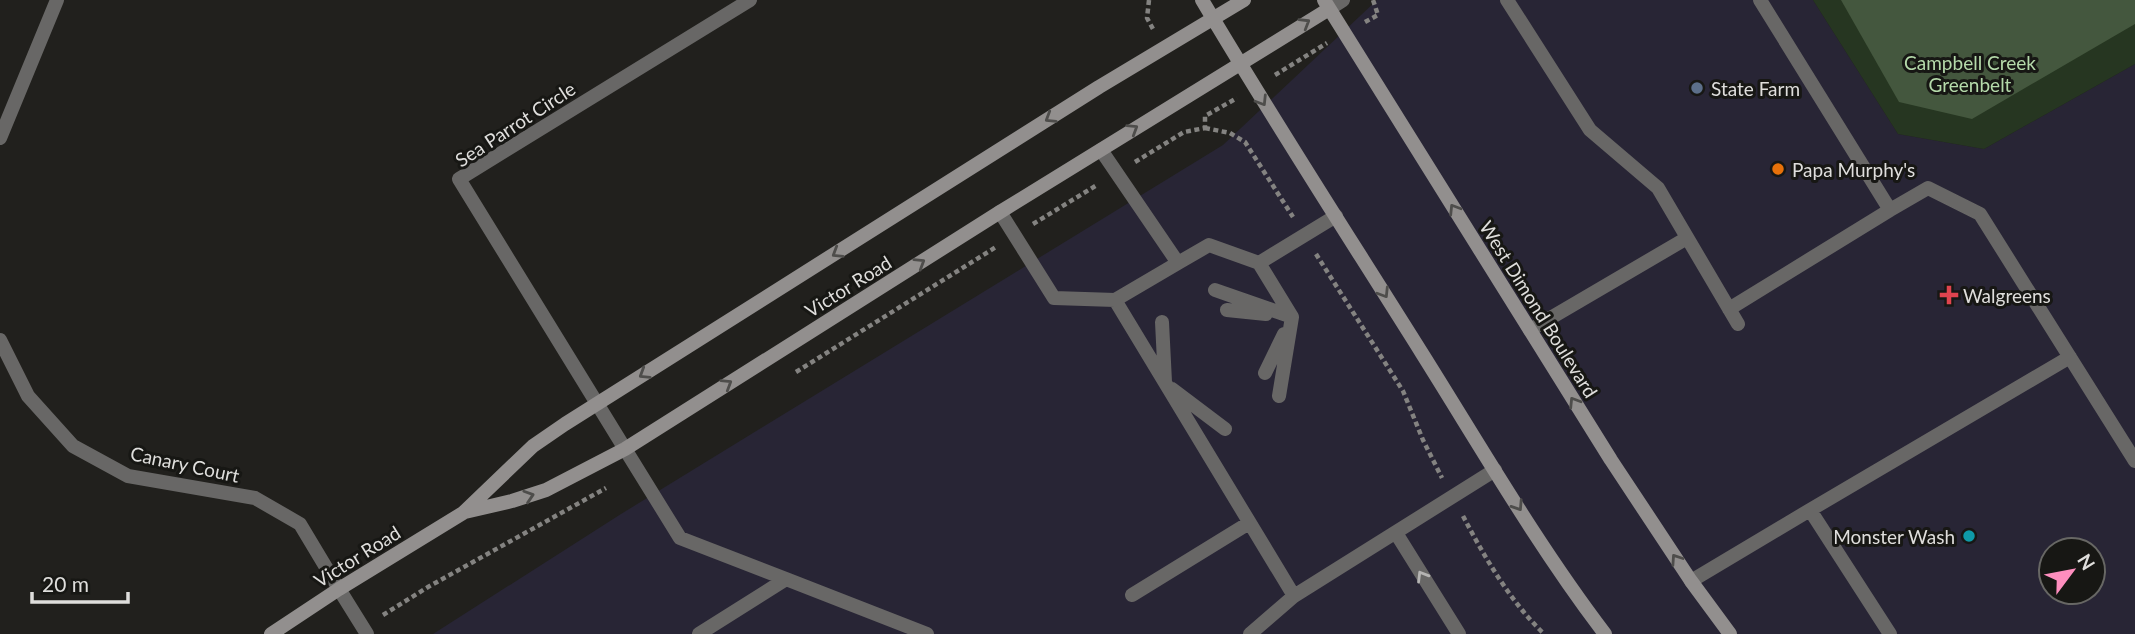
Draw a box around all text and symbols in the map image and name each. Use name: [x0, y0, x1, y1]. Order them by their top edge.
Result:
one-way arrow: [1298, 19, 1311, 32]
park label: Campbell Creek Greenbelt: [1904, 51, 2036, 96]
street label: Sea Parrot Circle: [451, 77, 579, 171]
place label: State Farm: [1711, 77, 1800, 100]
marker: State Farm: [1689, 80, 1705, 96]
one-way arrow: [1254, 93, 1267, 106]
one-way arrow: [1045, 110, 1058, 123]
one-way arrow: [1126, 125, 1139, 138]
place label: Papa Murphy's: [1792, 158, 1915, 181]
marker: Papa Murphy's: [1770, 161, 1786, 177]
one-way arrow: [1449, 203, 1462, 216]
street label: West Dimond Boulevard: [1475, 216, 1603, 402]
one-way arrow: [832, 244, 845, 257]
street label: Victor Road: [801, 250, 895, 322]
one-way arrow: [912, 258, 925, 271]
place label: Walgreens: [1963, 284, 2051, 307]
one-way arrow: [1375, 285, 1388, 298]
marker: Walgreens: [1941, 287, 1957, 303]
one-way arrow: [639, 365, 652, 378]
one-way arrow: [720, 380, 733, 393]
one-way arrow: [1570, 396, 1583, 409]
street label: Canary Court: [128, 441, 242, 487]
one-way arrow: [523, 490, 535, 504]
one-way arrow: [1510, 498, 1523, 511]
street label: Victor Road: [310, 520, 404, 592]
place label: Monster Wash: [1833, 525, 1955, 548]
marker: Monster Wash: [1961, 528, 1977, 544]
north arrow: [2037, 536, 2107, 606]
text: N: [2073, 549, 2100, 574]
one-way arrow: [1672, 554, 1684, 567]
scale bar: [32, 560, 128, 604]
text: 20 m: [42, 571, 89, 596]
one-way arrow: [1417, 571, 1430, 584]

